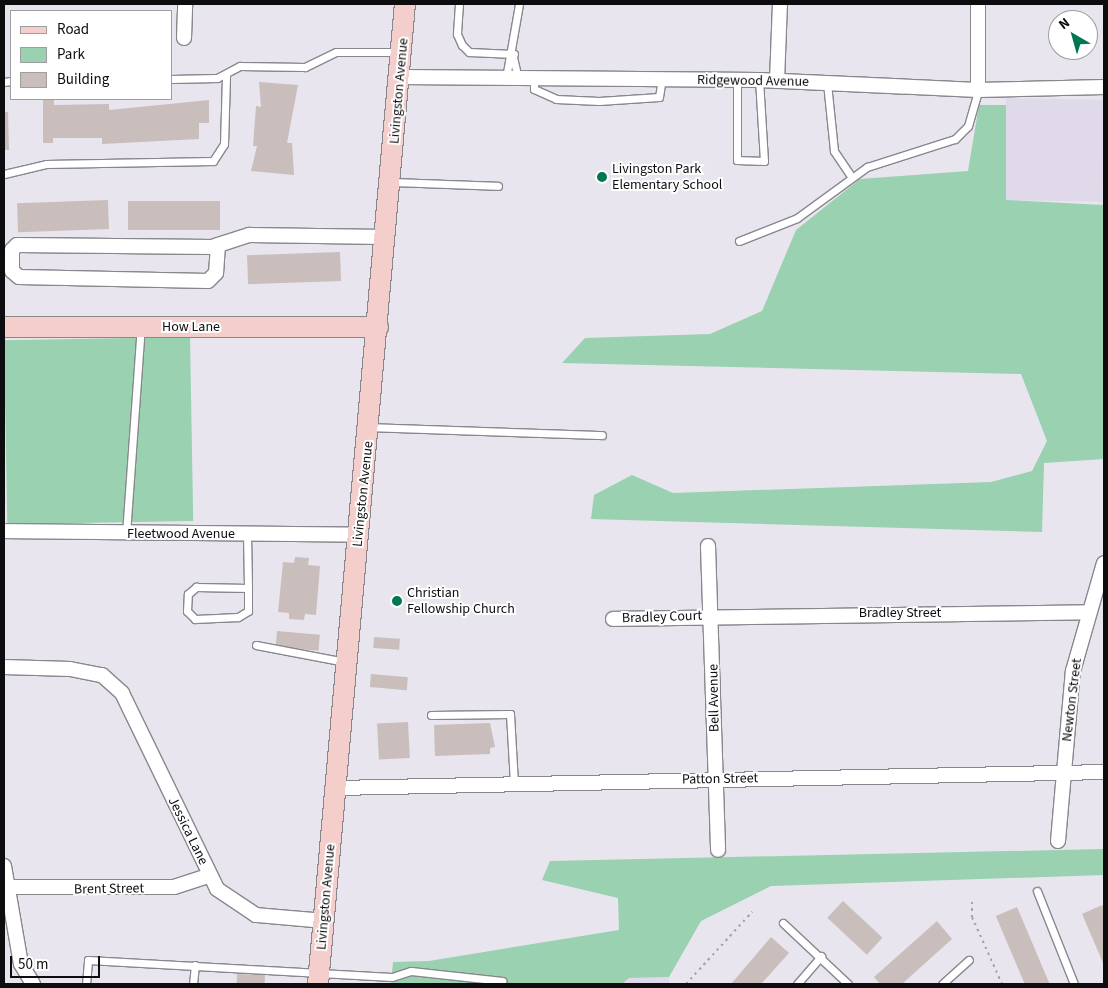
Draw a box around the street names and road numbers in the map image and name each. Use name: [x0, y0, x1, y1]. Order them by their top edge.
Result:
street label: Livingston Avenue: [386, 37, 412, 145]
street label: Ridgewood Avenue: [697, 72, 809, 90]
street label: How Lane: [162, 319, 220, 335]
street label: Livingston Avenue: [349, 440, 377, 548]
street label: Fleetwood Avenue: [127, 526, 235, 542]
street label: Bradley Street: [859, 605, 941, 621]
street label: Bradley Court: [622, 607, 702, 627]
street label: Newton Street: [1059, 657, 1085, 743]
street label: Bell Avenue: [705, 664, 723, 732]
street label: Patton Street: [682, 770, 758, 788]
street label: Jessica Lane: [164, 794, 212, 868]
street label: Livingston Avenue: [313, 843, 339, 951]
street label: Brent Street: [74, 880, 144, 898]

